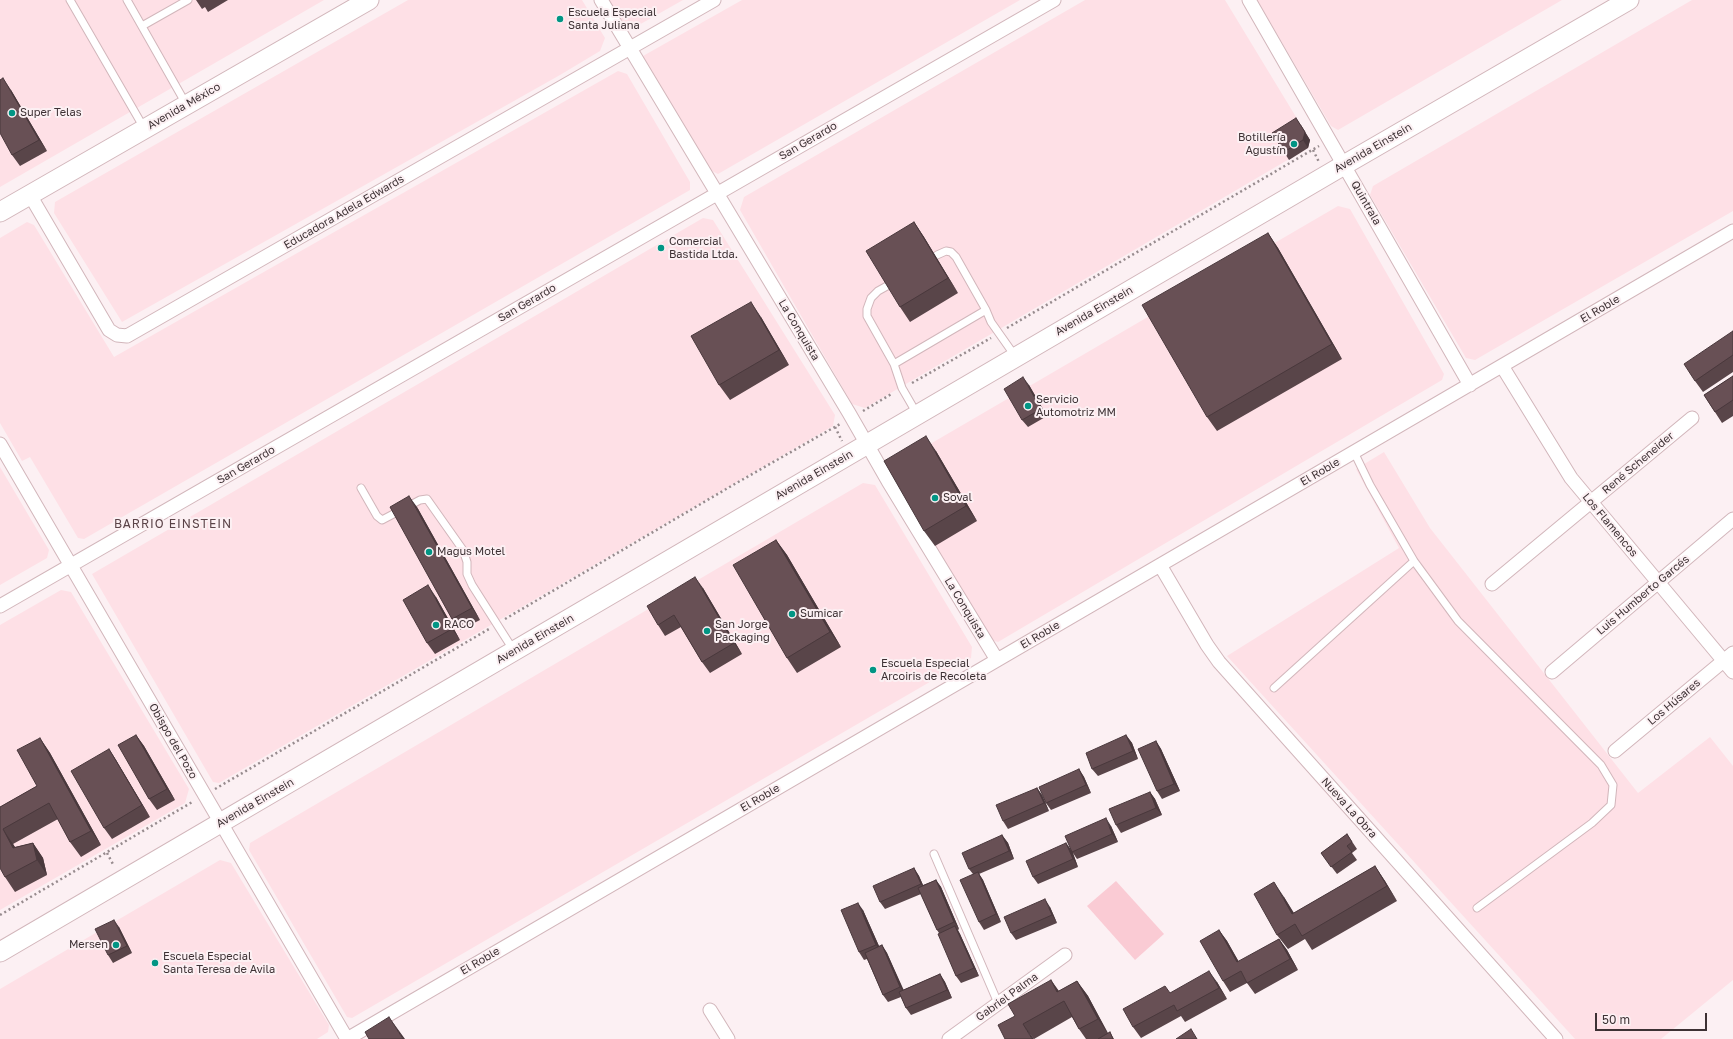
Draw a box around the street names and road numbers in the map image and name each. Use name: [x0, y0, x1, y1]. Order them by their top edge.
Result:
street label: Avenida México: [145, 80, 223, 132]
street label: San Gerardo: [777, 119, 839, 163]
street label: Avenida Einstein: [1332, 120, 1414, 176]
street label: Educadora Adela Edwards: [282, 172, 406, 252]
street label: Quintrala: [1348, 179, 1384, 227]
street label: San Gerardo: [496, 281, 558, 325]
street label: Avenida Einstein: [1053, 283, 1135, 339]
street label: El Roble: [1578, 292, 1622, 326]
street label: La Conquista: [776, 297, 822, 363]
street label: René Scheneider: [1600, 429, 1676, 497]
street label: San Gerardo: [215, 443, 277, 487]
street label: Avenida Einstein: [773, 447, 855, 503]
street label: El Roble: [1298, 455, 1342, 489]
street label: Los Flamencos: [1580, 491, 1640, 559]
street label: Luis Humberto Garcés: [1594, 552, 1692, 638]
street label: La Conquista: [942, 575, 988, 641]
street label: Avenida Einstein: [494, 611, 576, 667]
street label: El Roble: [1018, 618, 1062, 652]
street label: Los Húsares: [1645, 676, 1703, 728]
street label: Obispo del Pozo: [146, 701, 200, 781]
street label: Avenida Einstein: [214, 775, 296, 831]
street label: Nueva La Obra: [1318, 775, 1380, 841]
street label: El Roble: [738, 781, 782, 815]
street label: El Roble: [458, 944, 502, 978]
street label: Gabriel Palma: [973, 970, 1041, 1024]

